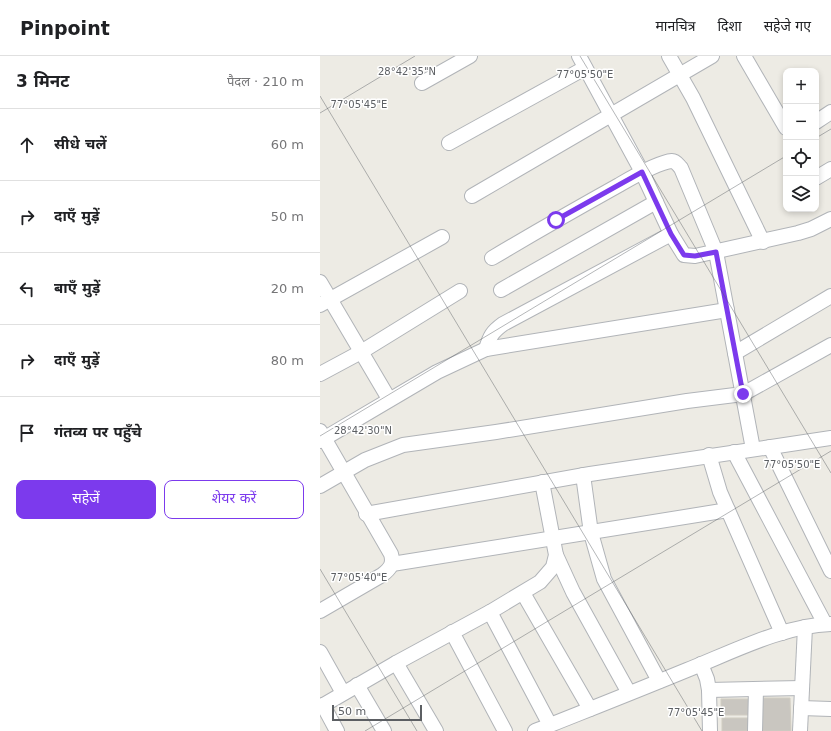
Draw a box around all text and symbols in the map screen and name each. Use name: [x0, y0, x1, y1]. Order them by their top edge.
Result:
text: Pinpoint: [20, 17, 110, 39]
text: मानचित्र: [655, 18, 695, 34]
text: दिशा: [717, 18, 742, 34]
text: सहेजे गए: [764, 18, 811, 34]
text: 28°42'35"N: [378, 66, 436, 77]
map controls: [783, 68, 819, 212]
button: +: [783, 68, 819, 104]
text: 77°05'50"E: [557, 69, 613, 80]
text: 3 मिनट: [16, 71, 69, 91]
text: पैदल · 210 m: [227, 74, 304, 89]
text: 77°05'45"E: [331, 99, 387, 110]
button: −: [783, 104, 819, 140]
icon: ahead: [16, 134, 38, 156]
text: सीधे चलें: [54, 135, 107, 153]
text: 60 m: [271, 137, 304, 152]
button: locate: [783, 140, 819, 176]
button: layers: [783, 176, 819, 212]
icon: right: [16, 206, 38, 228]
text: दाएँ मुड़ें: [54, 207, 100, 225]
text: 50 m: [271, 209, 304, 224]
route start: [547, 211, 565, 229]
icon: left: [16, 278, 38, 300]
text: बाएँ मुड़ें: [54, 279, 100, 297]
text: 20 m: [271, 281, 304, 296]
icon: right: [16, 350, 38, 372]
text: दाएँ मुड़ें: [54, 351, 100, 369]
text: 80 m: [271, 353, 304, 368]
route end: [734, 385, 752, 403]
icon: arrive: [16, 422, 38, 444]
text: गंतव्य पर पहुँचे: [54, 423, 142, 441]
text: 28°42'30"N: [334, 425, 392, 436]
text: 77°05'50"E: [764, 459, 820, 470]
button: सहेजें: [16, 480, 156, 519]
button: शेयर करें: [164, 480, 304, 519]
text: 77°05'40"E: [331, 572, 387, 583]
scale bar: [332, 703, 422, 722]
text: 50 m: [338, 705, 366, 718]
text: 77°05'45"E: [668, 707, 724, 718]

